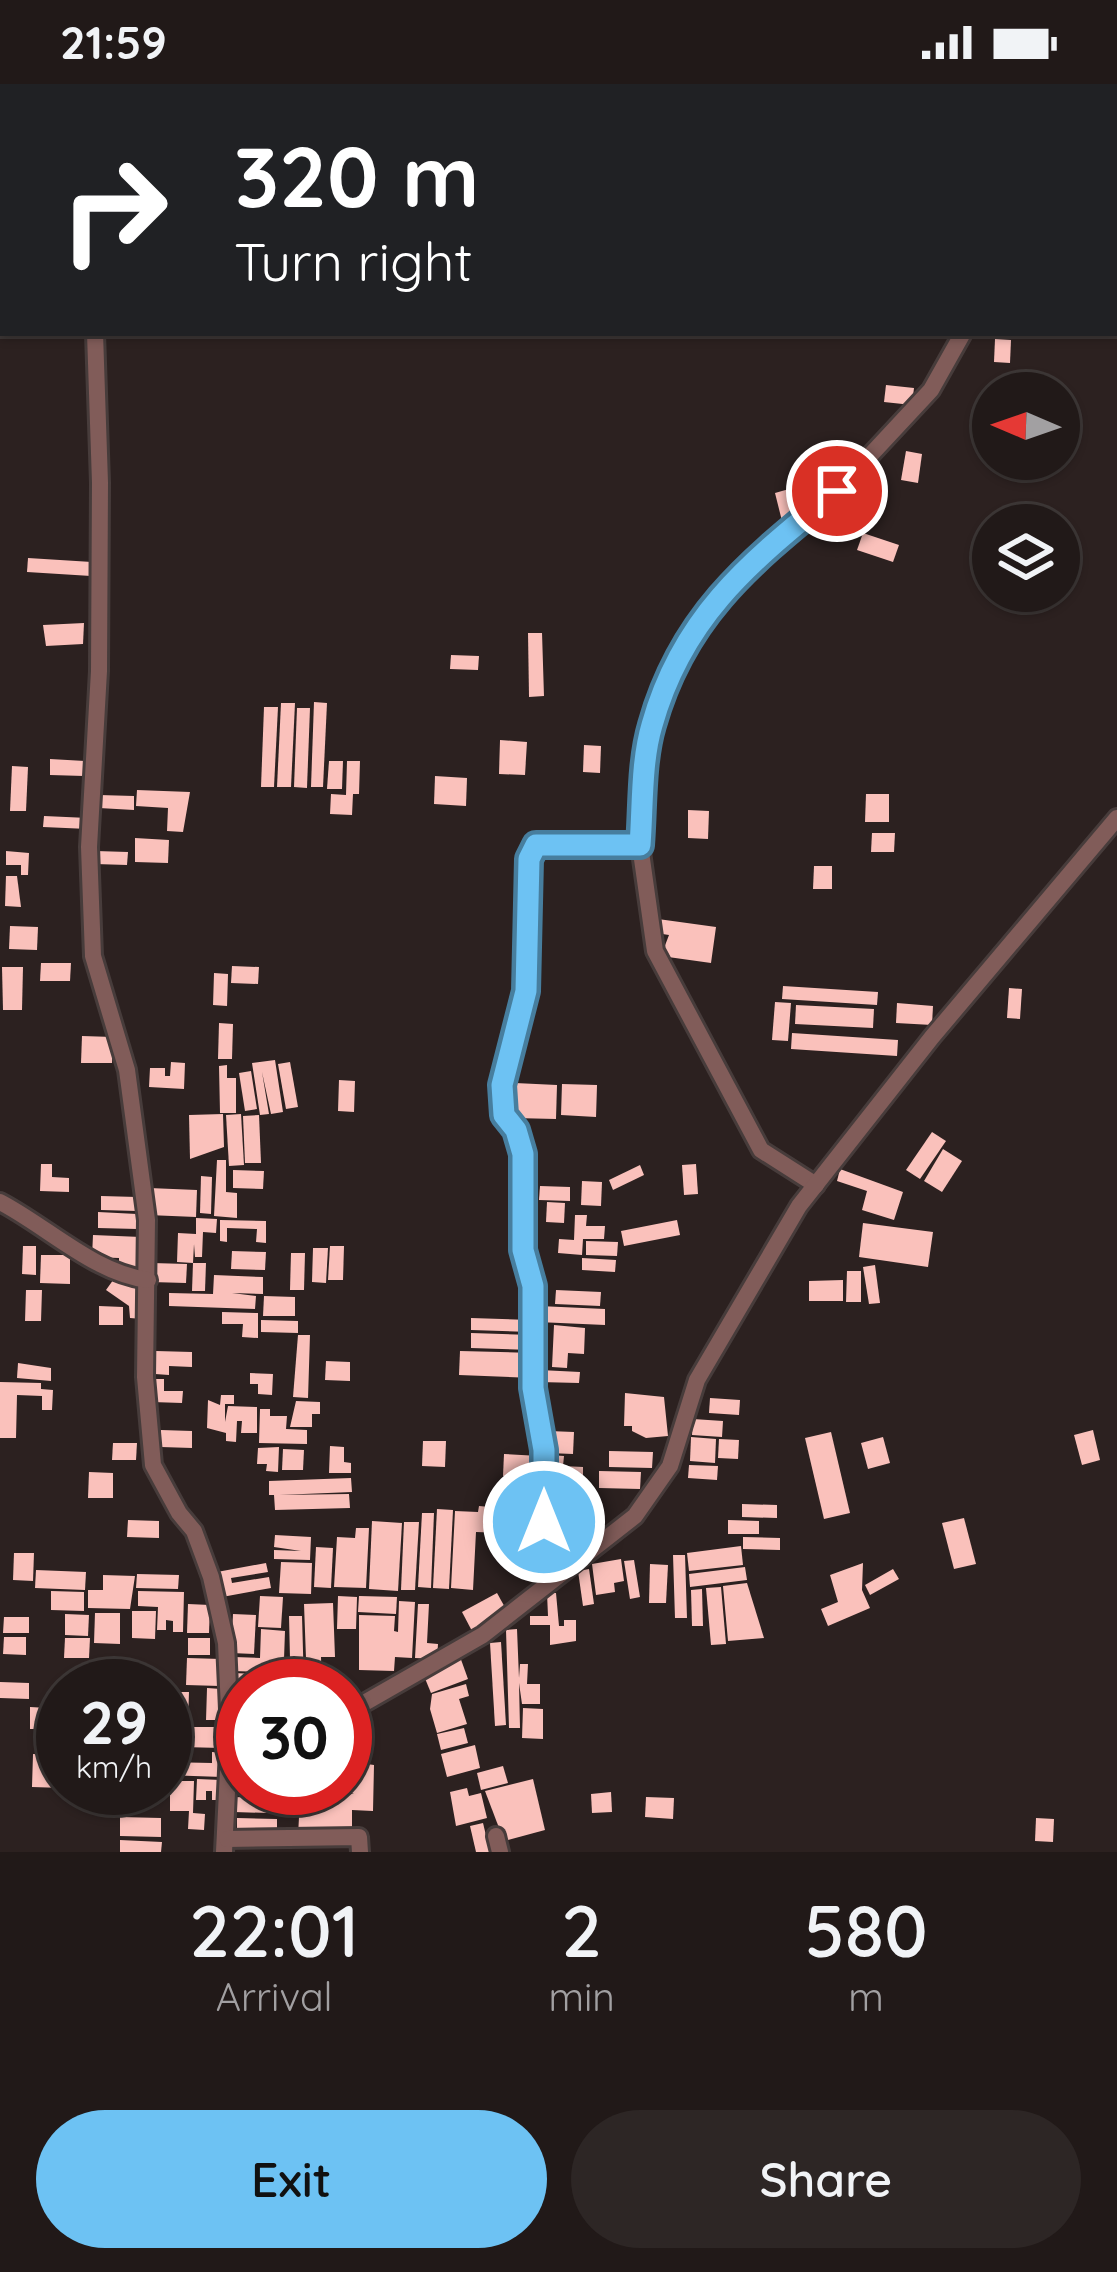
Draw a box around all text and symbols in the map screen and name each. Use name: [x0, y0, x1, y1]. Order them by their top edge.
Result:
text: 21:59: [60, 14, 167, 70]
text: 320 m: [234, 123, 479, 228]
icon: right: [36, 132, 192, 288]
text: Turn right: [234, 227, 473, 295]
north arrow: [972, 372, 1080, 480]
map controls: [972, 372, 1080, 612]
pin: [786, 440, 888, 542]
icon: arrive: [804, 458, 870, 524]
button: layers: [972, 504, 1080, 612]
position arrow: [481, 1459, 607, 1585]
speed limit sign: 30: [216, 1659, 372, 1815]
text: 29: [80, 1684, 148, 1759]
text: km/h: [76, 1748, 152, 1786]
text: 22:01: [189, 1885, 359, 1975]
text: 2: [561, 1885, 602, 1975]
text: 580: [804, 1885, 928, 1975]
text: Arrival: [216, 1972, 333, 2021]
text: min: [548, 1972, 615, 2021]
text: m: [848, 1972, 884, 2021]
button: Exit: [36, 2110, 547, 2248]
button: Share: [571, 2110, 1081, 2248]

